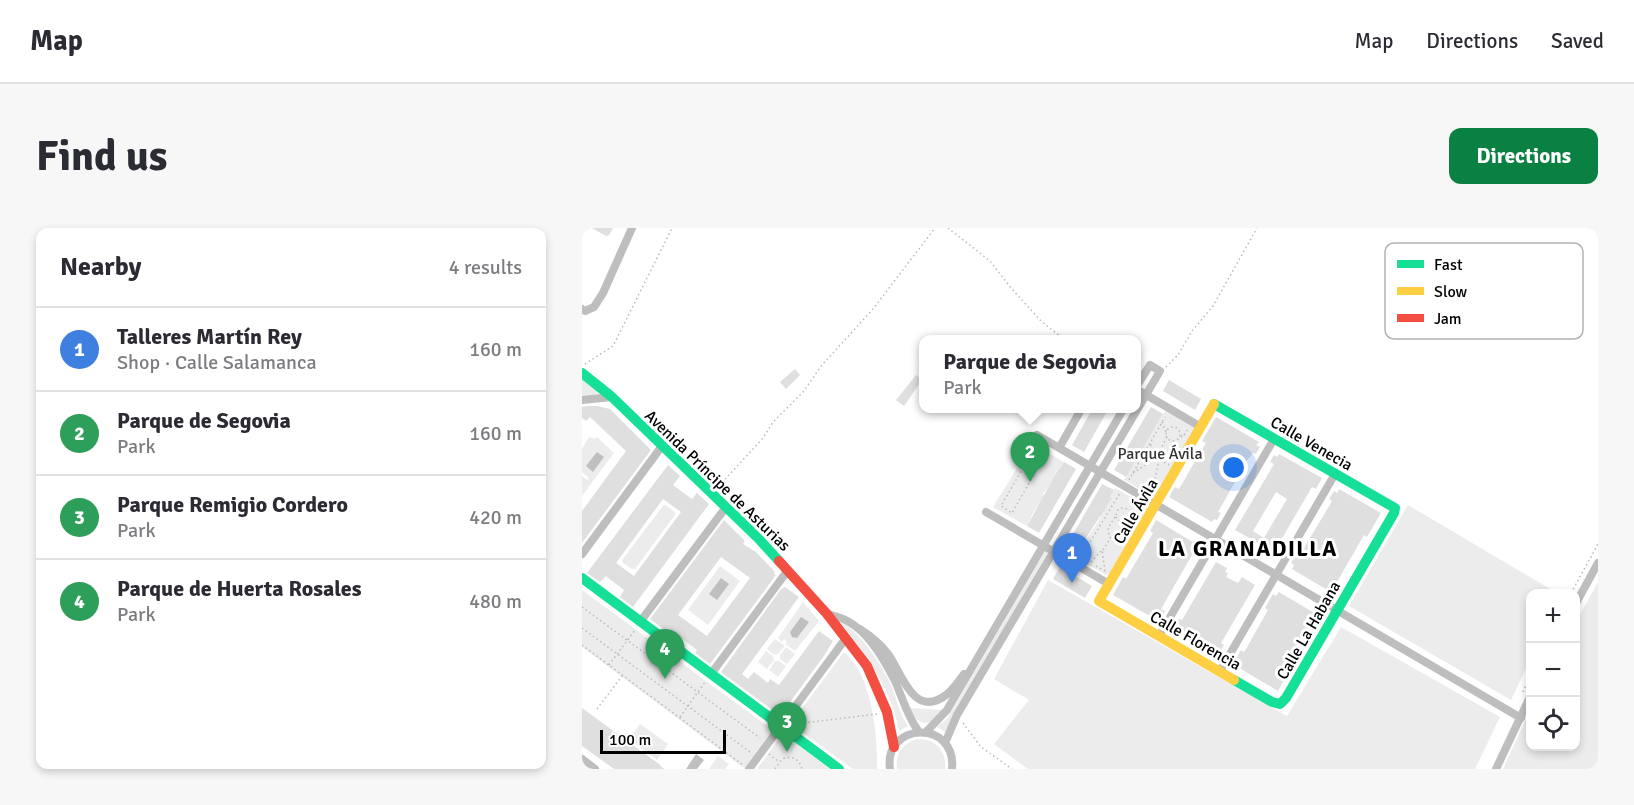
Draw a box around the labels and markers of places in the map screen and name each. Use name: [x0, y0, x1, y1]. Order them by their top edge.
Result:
pin: 2: [1010, 432, 1050, 482]
pin: 1: [1052, 534, 1092, 583]
pin: 4: [646, 630, 685, 679]
pin: 3: [768, 702, 806, 752]

